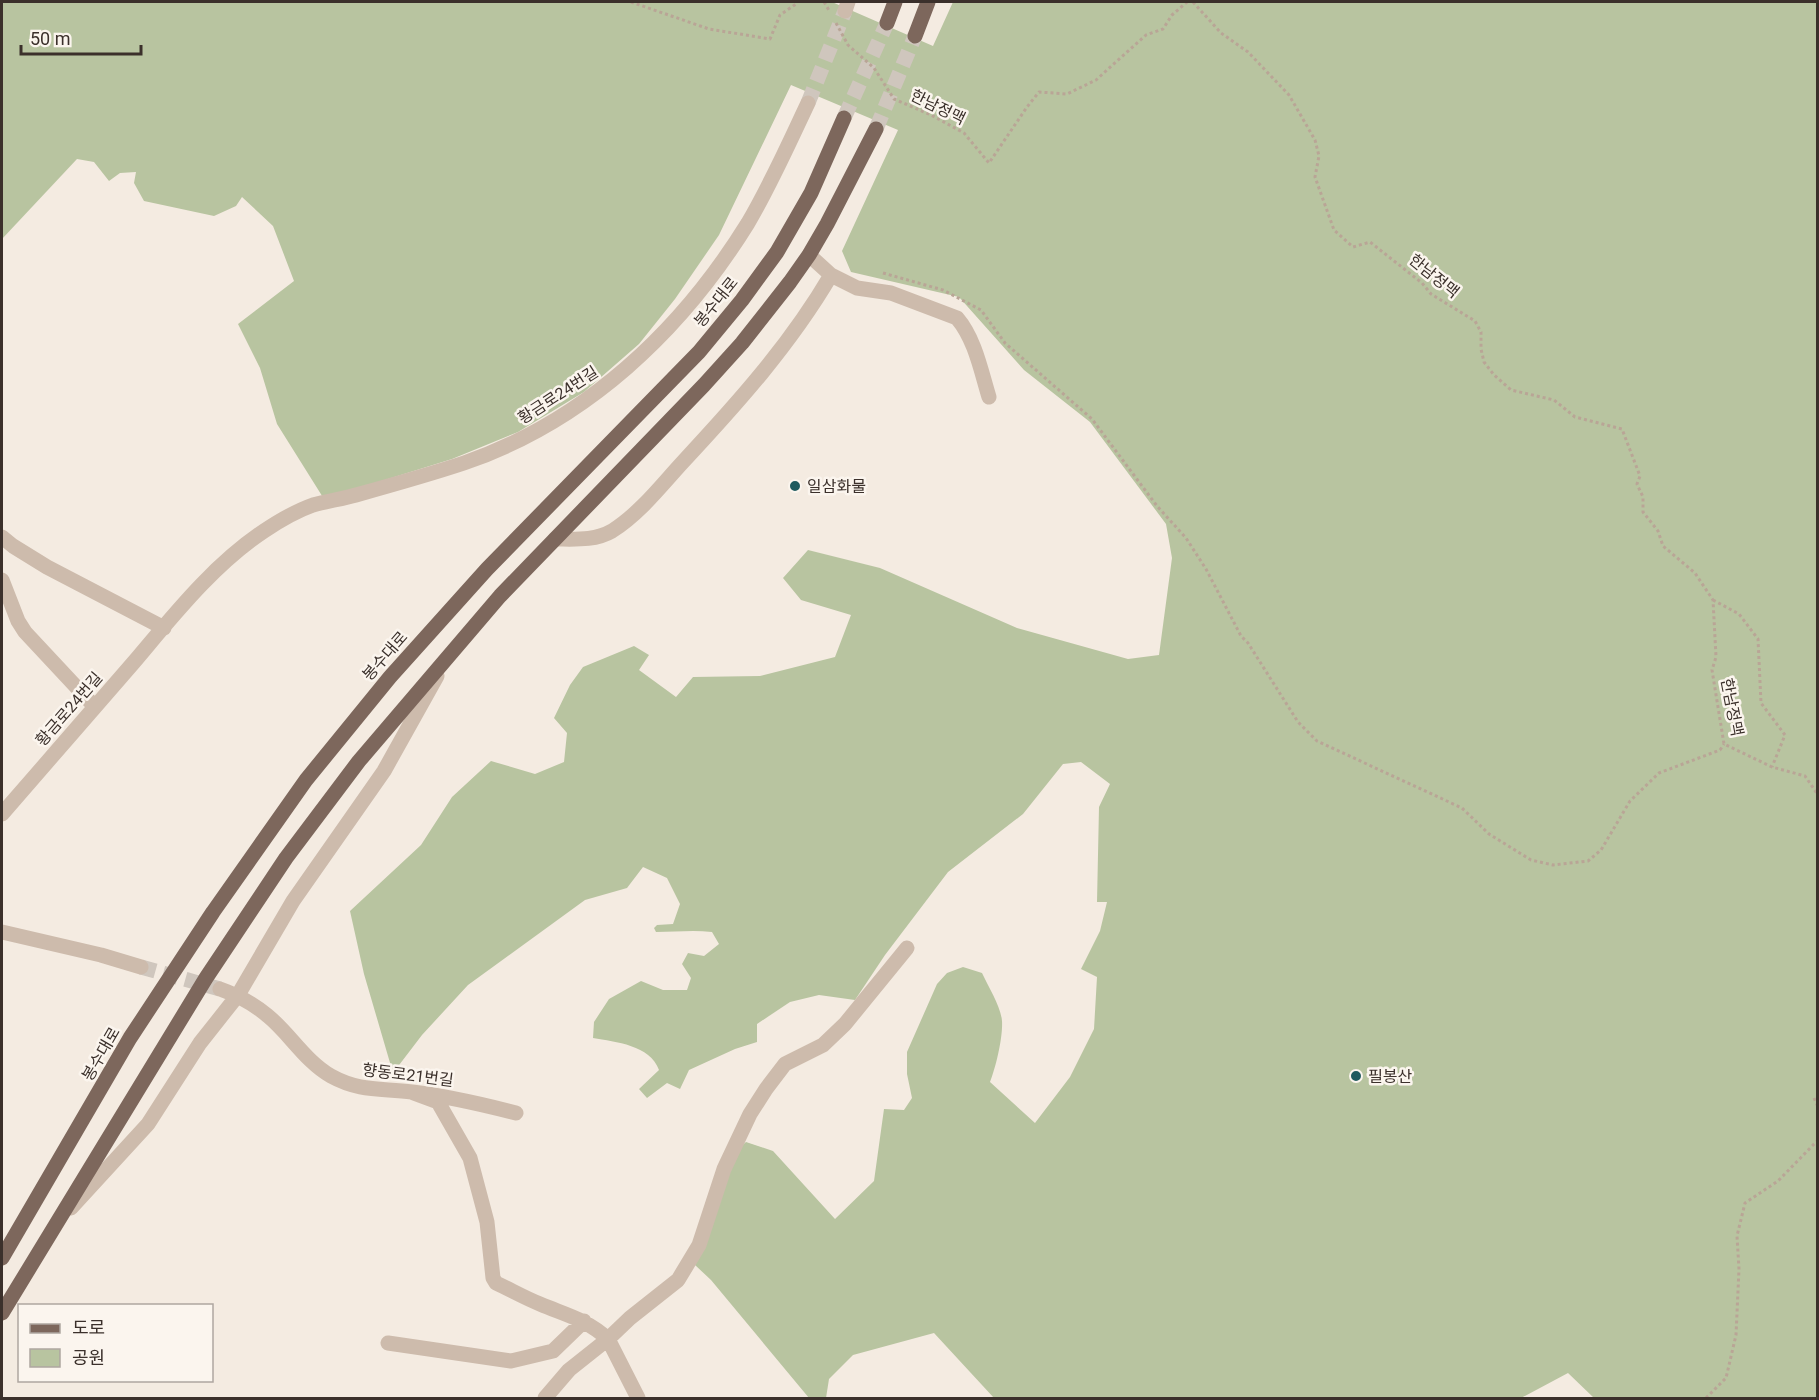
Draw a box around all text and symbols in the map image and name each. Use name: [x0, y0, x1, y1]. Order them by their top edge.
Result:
scale bar: [21, 18, 141, 56]
text: 50 m: [30, 28, 70, 49]
street label: 한남정맥: [907, 86, 969, 128]
street label: 한남정맥: [1405, 250, 1463, 302]
street label: 봉수대로: [690, 273, 742, 331]
street label: 황금로24번길: [514, 362, 602, 428]
place label: 일삼화물: [807, 477, 866, 496]
marker: 일삼화물: [788, 479, 802, 493]
street label: 봉수대로: [359, 627, 412, 684]
street label: 황금로24번길: [32, 668, 106, 750]
street label: 한남정맥: [1717, 676, 1747, 738]
street label: 봉수대로: [78, 1024, 124, 1084]
street label: 향동로21번길: [361, 1060, 455, 1090]
place label: 필봉산: [1368, 1067, 1412, 1086]
marker: 필봉산: [1349, 1069, 1363, 1083]
legend: [18, 1304, 213, 1382]
text: 도로: [72, 1317, 105, 1338]
text: 공원: [72, 1347, 105, 1368]

